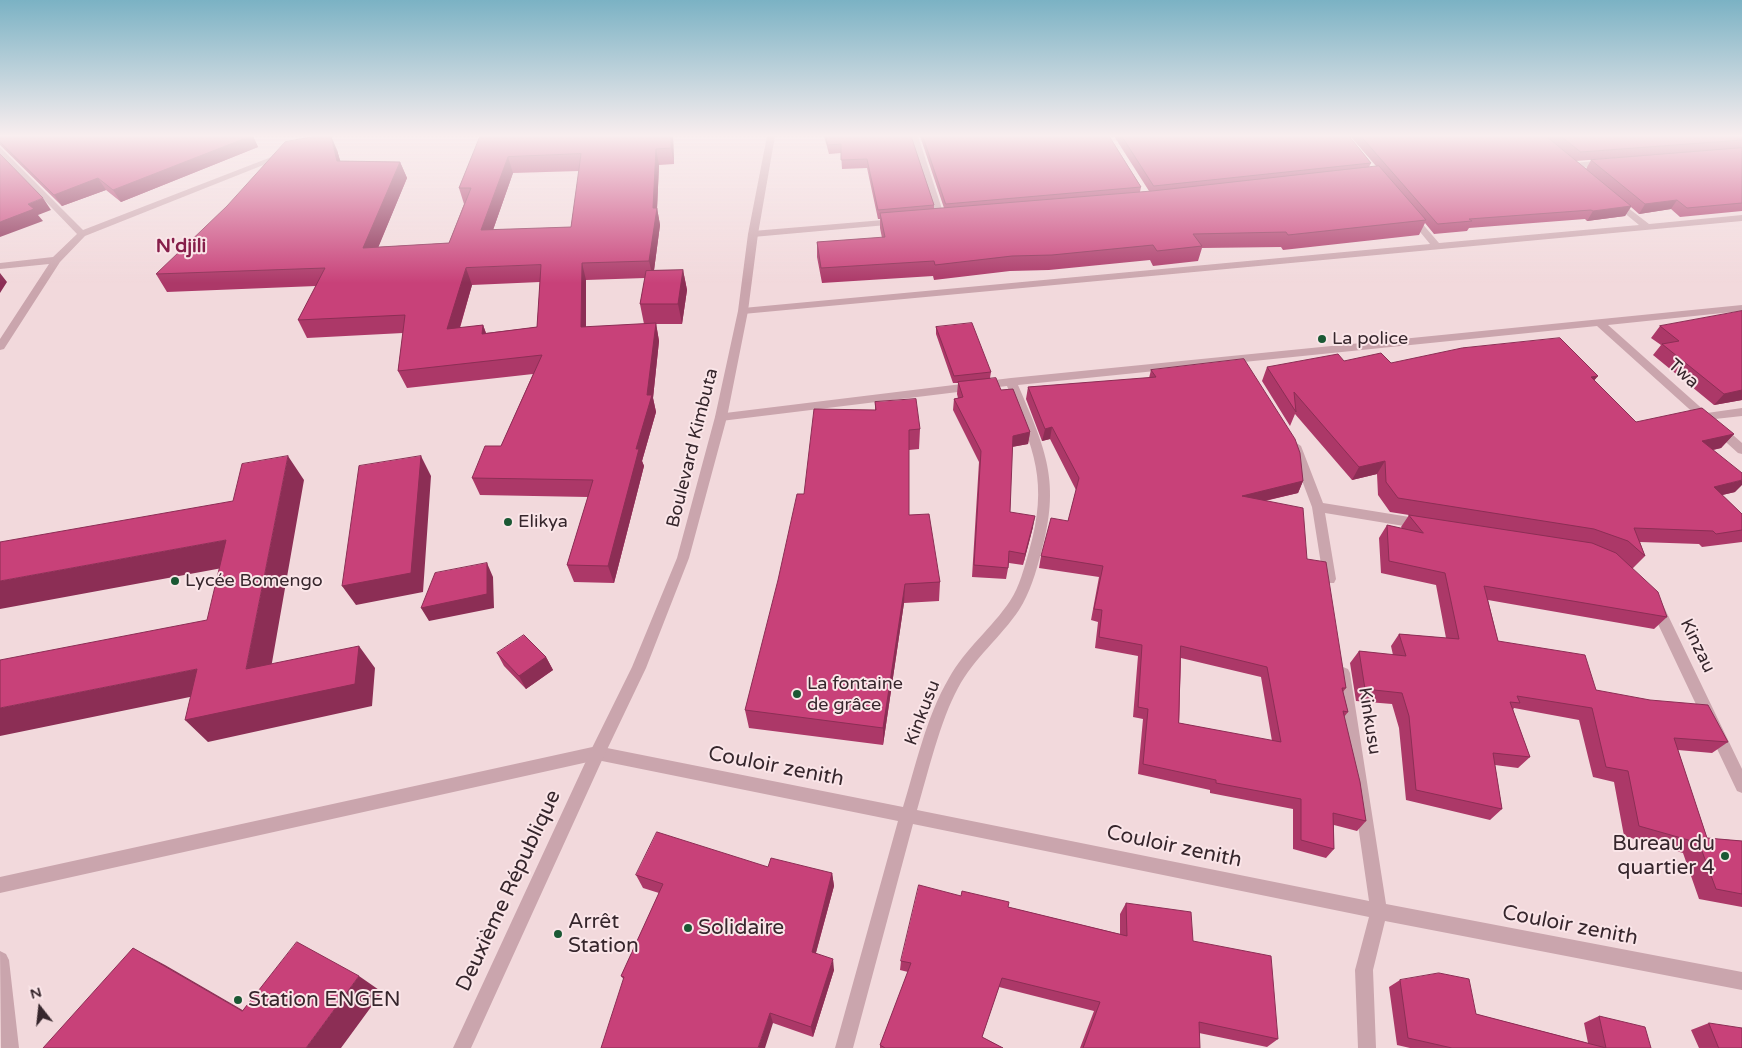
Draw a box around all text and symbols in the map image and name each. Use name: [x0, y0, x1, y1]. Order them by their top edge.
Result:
district label: N'djili: [156, 236, 206, 258]
place label: La police: [1332, 328, 1408, 350]
marker: La police: [1316, 333, 1328, 345]
street label: Twa: [1663, 355, 1703, 393]
street label: Boulevard Kimbuta: [663, 366, 723, 530]
place label: Elikya: [518, 511, 568, 533]
marker: Elikya: [502, 516, 514, 528]
place label: Lycée Bomengo: [185, 570, 323, 592]
marker: Lycée Bomengo: [169, 575, 181, 587]
street label: Kinzau: [1675, 615, 1719, 677]
place label: La fontaine de grâce: [807, 673, 903, 716]
street label: Kinkusu: [901, 677, 945, 749]
street label: Kinkusu: [1353, 686, 1385, 756]
marker: La fontaine de grâce: [791, 688, 803, 700]
street label: Couloir zenith: [706, 741, 846, 793]
street label: Deuxième République: [451, 786, 567, 996]
street label: Couloir zenith: [1104, 820, 1244, 874]
place label: Bureau du quartier 4: [1612, 831, 1715, 881]
marker: Bureau du quartier 4: [1719, 850, 1731, 862]
street label: Couloir zenith: [1500, 900, 1640, 952]
place label: Arrêt Station: [568, 909, 639, 959]
place label: Solidaire: [698, 915, 784, 941]
marker: Solidaire: [682, 922, 694, 934]
marker: Arrêt Station: [552, 928, 564, 940]
north arrow: [15, 983, 65, 1033]
text: N: [28, 983, 43, 1003]
place label: Station ENGEN: [248, 987, 401, 1013]
marker: Station ENGEN: [232, 994, 244, 1006]

